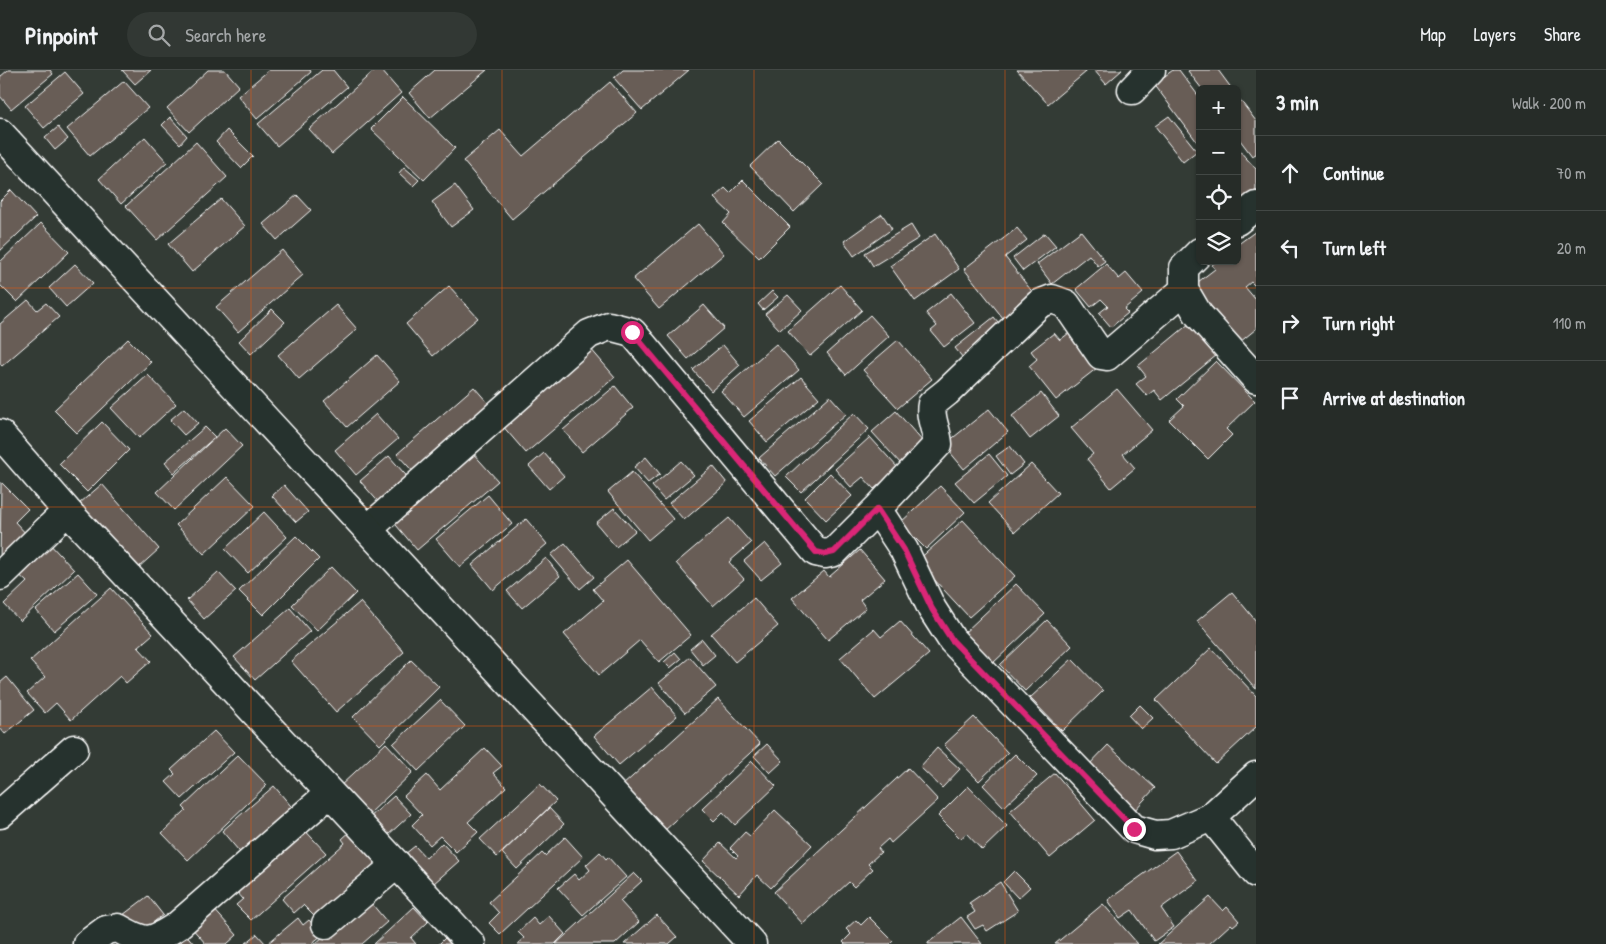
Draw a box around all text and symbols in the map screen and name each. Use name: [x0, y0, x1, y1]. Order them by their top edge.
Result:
search box: [127, 12, 477, 57]
text: Pinpoint: [25, 19, 97, 51]
icon: search: [145, 21, 173, 49]
text: Search here: [185, 22, 266, 48]
text: Map: [1420, 22, 1446, 47]
text: Layers: [1474, 22, 1516, 47]
text: Share: [1544, 22, 1581, 47]
map controls: [1196, 85, 1241, 265]
button: +: [1196, 85, 1241, 130]
text: 3 min: [1276, 88, 1319, 117]
text: Walk · 200 m: [1512, 92, 1586, 114]
button: −: [1196, 130, 1241, 175]
icon: ahead: [1276, 159, 1304, 187]
text: Continue: [1323, 160, 1384, 186]
text: 70 m: [1556, 162, 1586, 184]
button: locate: [1196, 175, 1241, 220]
button: layers: [1196, 220, 1241, 265]
icon: left: [1276, 234, 1304, 262]
text: Turn left: [1323, 235, 1386, 261]
text: 20 m: [1557, 237, 1586, 259]
icon: right: [1276, 309, 1304, 337]
text: Turn right: [1323, 310, 1394, 336]
text: 110 m: [1553, 312, 1586, 334]
route start: [621, 321, 644, 344]
icon: arrive: [1276, 384, 1304, 412]
text: Arrive at destination: [1323, 385, 1465, 411]
route end: [1123, 818, 1146, 841]

